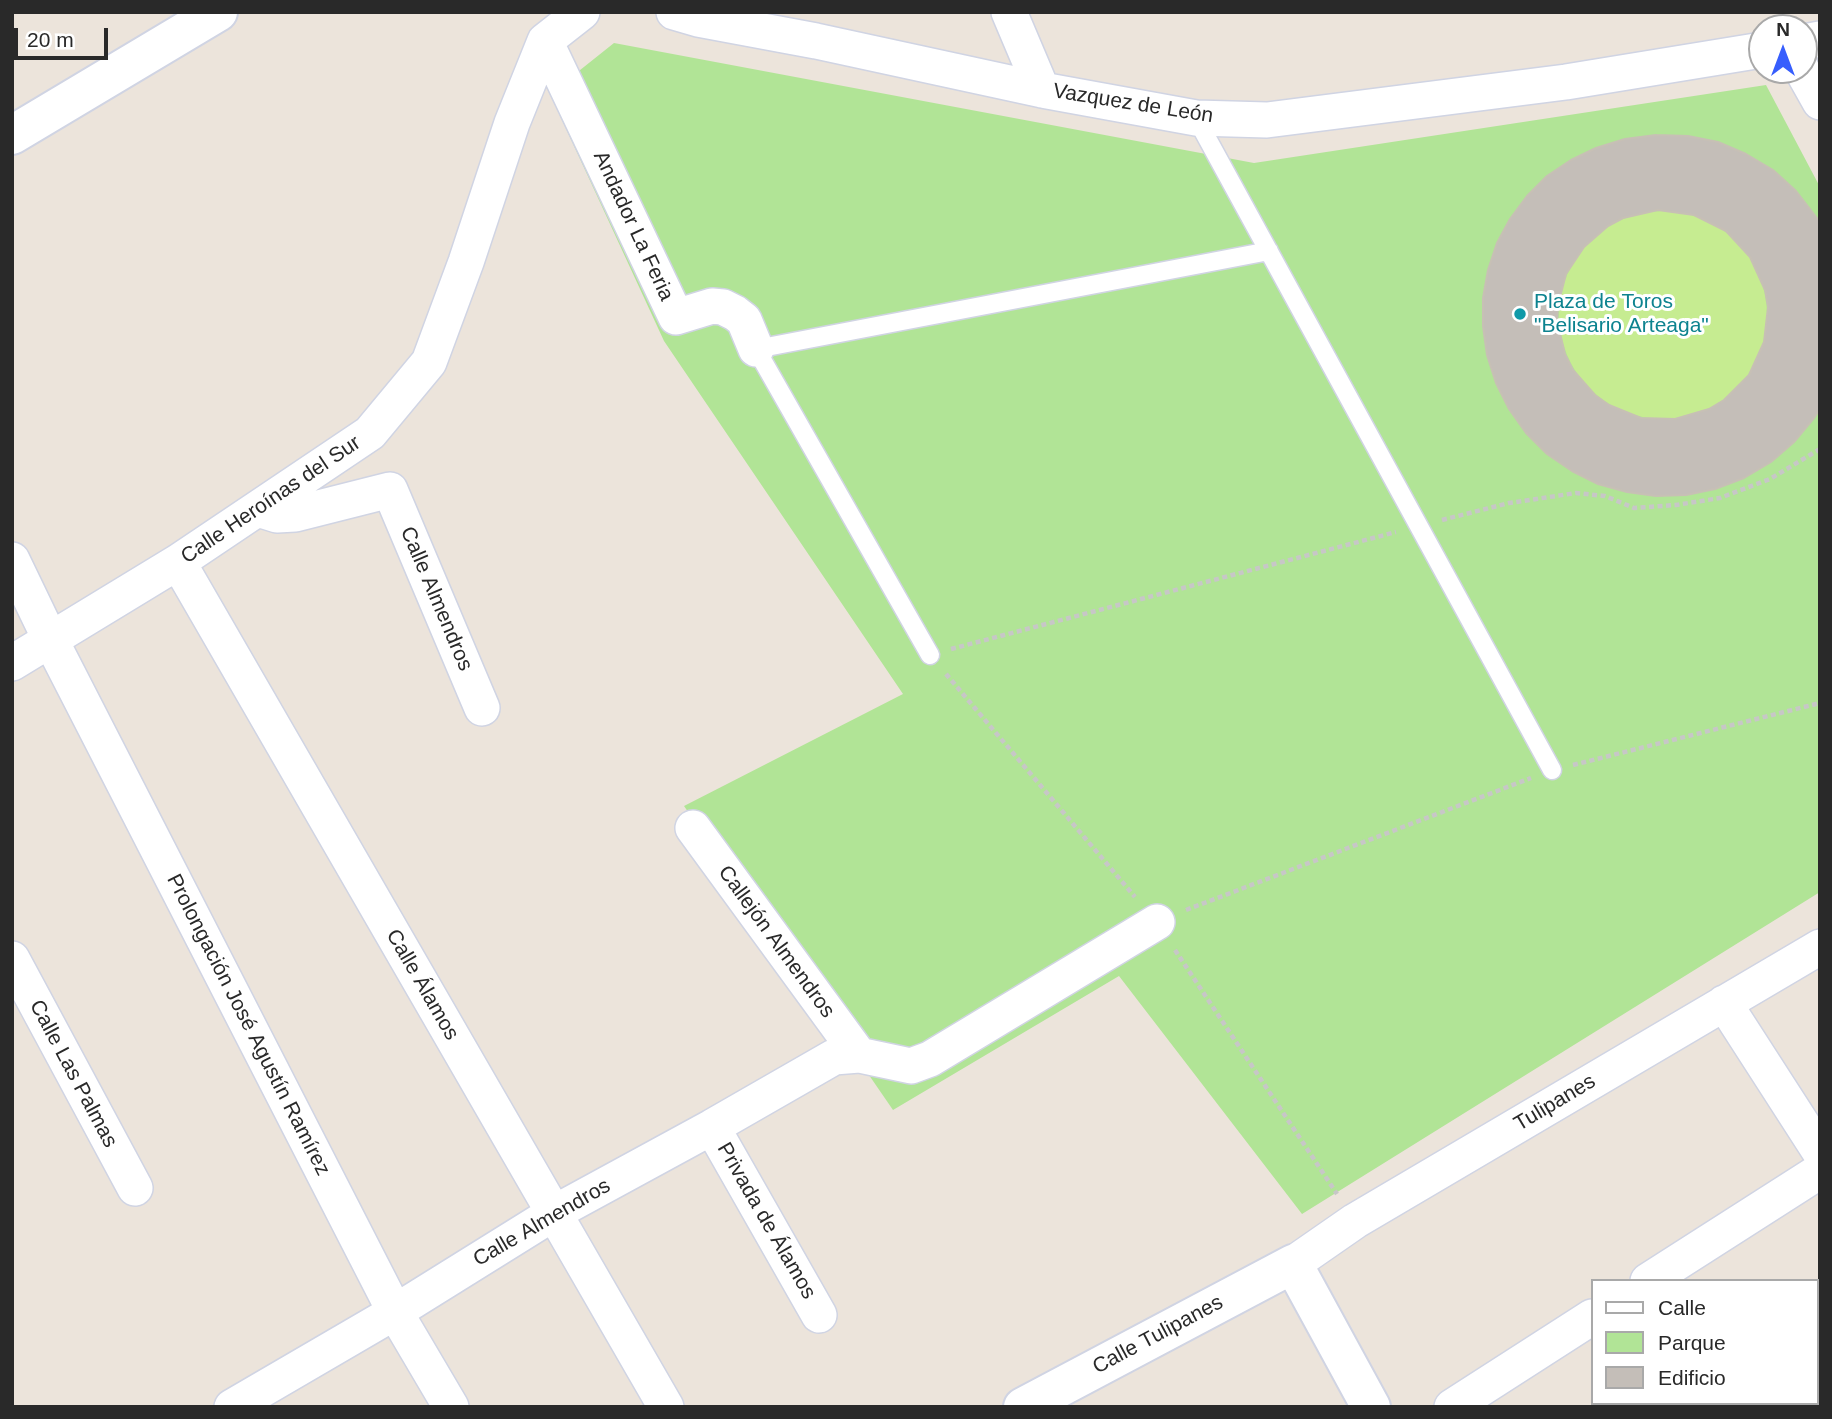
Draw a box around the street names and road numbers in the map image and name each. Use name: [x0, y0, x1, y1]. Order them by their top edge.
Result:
street label: Vazquez de León: [1051, 79, 1215, 129]
street label: Andador La Feria: [587, 147, 679, 305]
street label: Calle Heroínas del Sur: [176, 430, 366, 570]
street label: Calle Almendros: [394, 523, 478, 675]
street label: Callejón Almendros: [712, 861, 840, 1023]
street label: Prolongación José Agustín Ramírez: [161, 870, 335, 1180]
street label: Calle Álamos: [380, 925, 464, 1045]
street label: Calle Las Palmas: [24, 996, 122, 1152]
street label: Tulipanes: [1510, 1069, 1600, 1137]
street label: Privada de Álamos: [711, 1138, 821, 1304]
street label: Calle Almendros: [469, 1174, 615, 1272]
street label: Calle Tulipanes: [1089, 1290, 1227, 1380]

